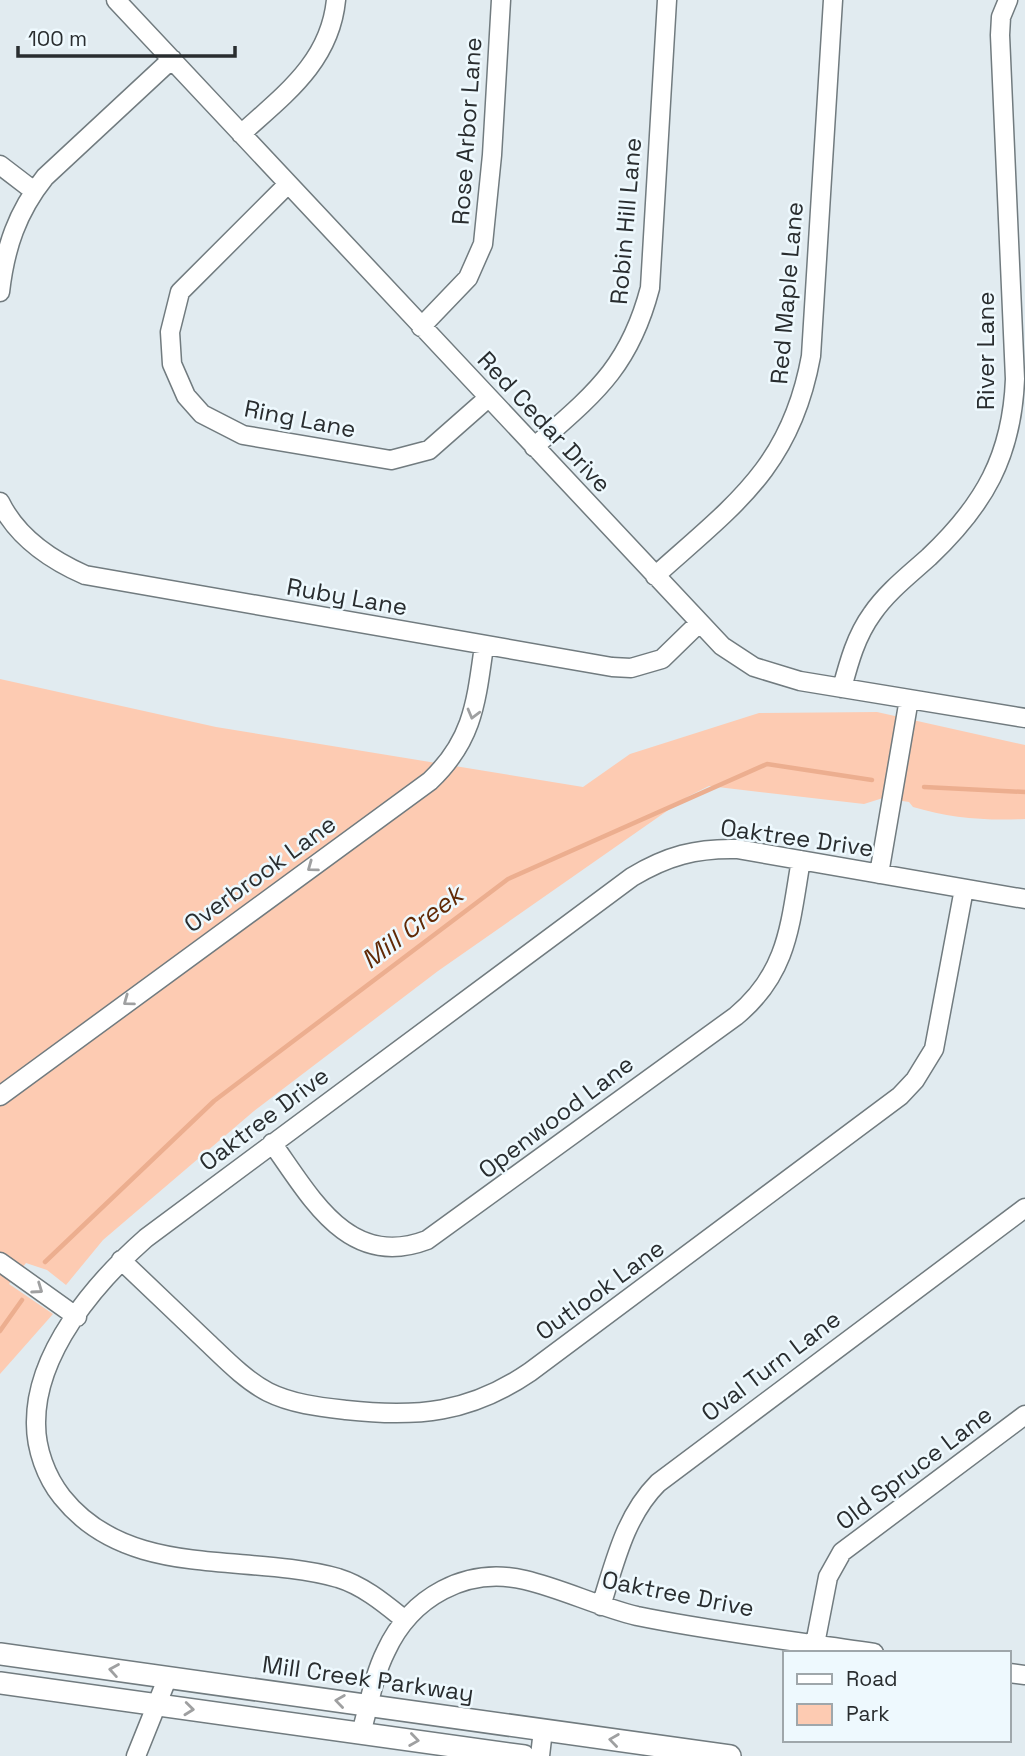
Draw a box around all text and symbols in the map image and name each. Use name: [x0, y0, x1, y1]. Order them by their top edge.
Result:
scale bar: [18, 14, 234, 58]
text: 100 m: [28, 25, 87, 52]
street label: Rose Arbor Lane: [444, 36, 489, 226]
street label: Robin Hill Lane: [603, 136, 648, 306]
street label: Red Maple Lane: [763, 200, 810, 385]
street label: River Lane: [970, 292, 1001, 410]
street label: Red Cedar Drive: [471, 344, 618, 499]
street label: Ring Lane: [242, 392, 359, 445]
street label: Ruby Lane: [284, 571, 410, 622]
one-way arrow: [467, 707, 481, 719]
street label: Overbrook Lane: [178, 808, 342, 939]
street label: Oaktree Drive: [718, 811, 876, 864]
one-way arrow: [307, 858, 319, 871]
water label: Mill Creek: [354, 876, 472, 976]
one-way arrow: [123, 992, 136, 1005]
street label: Openwood Lane: [472, 1048, 639, 1185]
street label: Oaktree Drive: [193, 1060, 335, 1177]
street label: Outlook Lane: [529, 1232, 670, 1347]
one-way arrow: [30, 1281, 43, 1293]
street label: Oval Turn Lane: [695, 1303, 847, 1428]
street label: Old Spruce Lane: [829, 1399, 998, 1537]
street label: Oaktree Drive: [599, 1564, 757, 1623]
street label: Mill Creek Parkway: [260, 1648, 476, 1709]
legend: [783, 1651, 1011, 1742]
one-way arrow: [109, 1664, 121, 1679]
text: Road: [846, 1665, 898, 1692]
one-way arrow: [334, 1694, 346, 1709]
text: Park: [846, 1700, 890, 1727]
one-way arrow: [183, 1702, 195, 1717]
one-way arrow: [608, 1732, 620, 1747]
one-way arrow: [408, 1733, 420, 1748]

